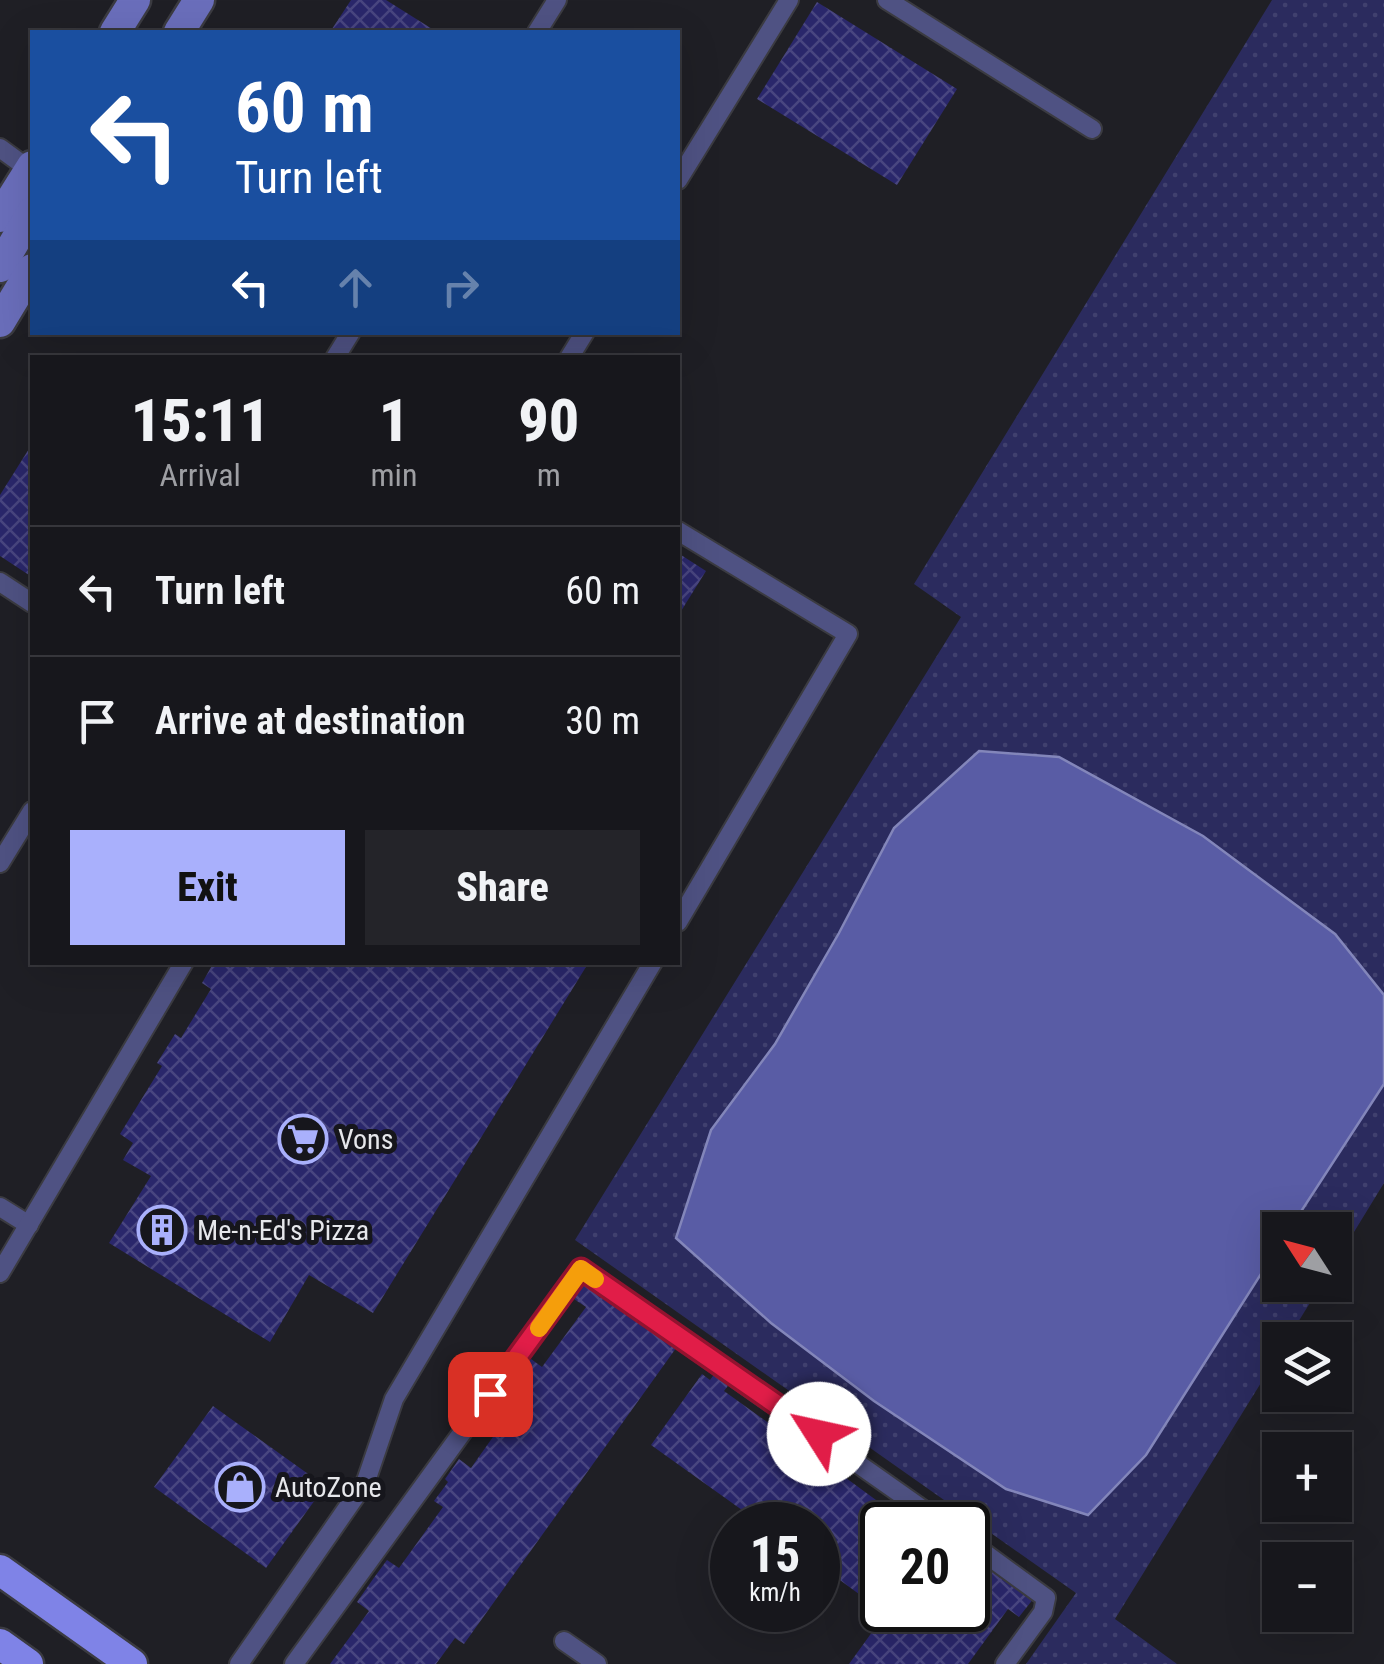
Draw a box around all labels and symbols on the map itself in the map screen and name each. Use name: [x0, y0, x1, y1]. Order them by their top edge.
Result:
supermarket icon: Vons: [277, 1113, 329, 1165]
place label: Vons: [338, 1123, 393, 1156]
building icon: Me-n-Ed's Pizza: [136, 1204, 188, 1256]
north arrow: [1262, 1212, 1352, 1302]
place label: Me-n-Ed's Pizza: [197, 1214, 369, 1247]
pin: [448, 1352, 533, 1437]
position arrow: [767, 1382, 871, 1486]
shop icon: AutoZone: [214, 1461, 266, 1513]
place label: AutoZone: [275, 1471, 382, 1504]
speed limit sign: 20: [860, 1502, 990, 1632]

